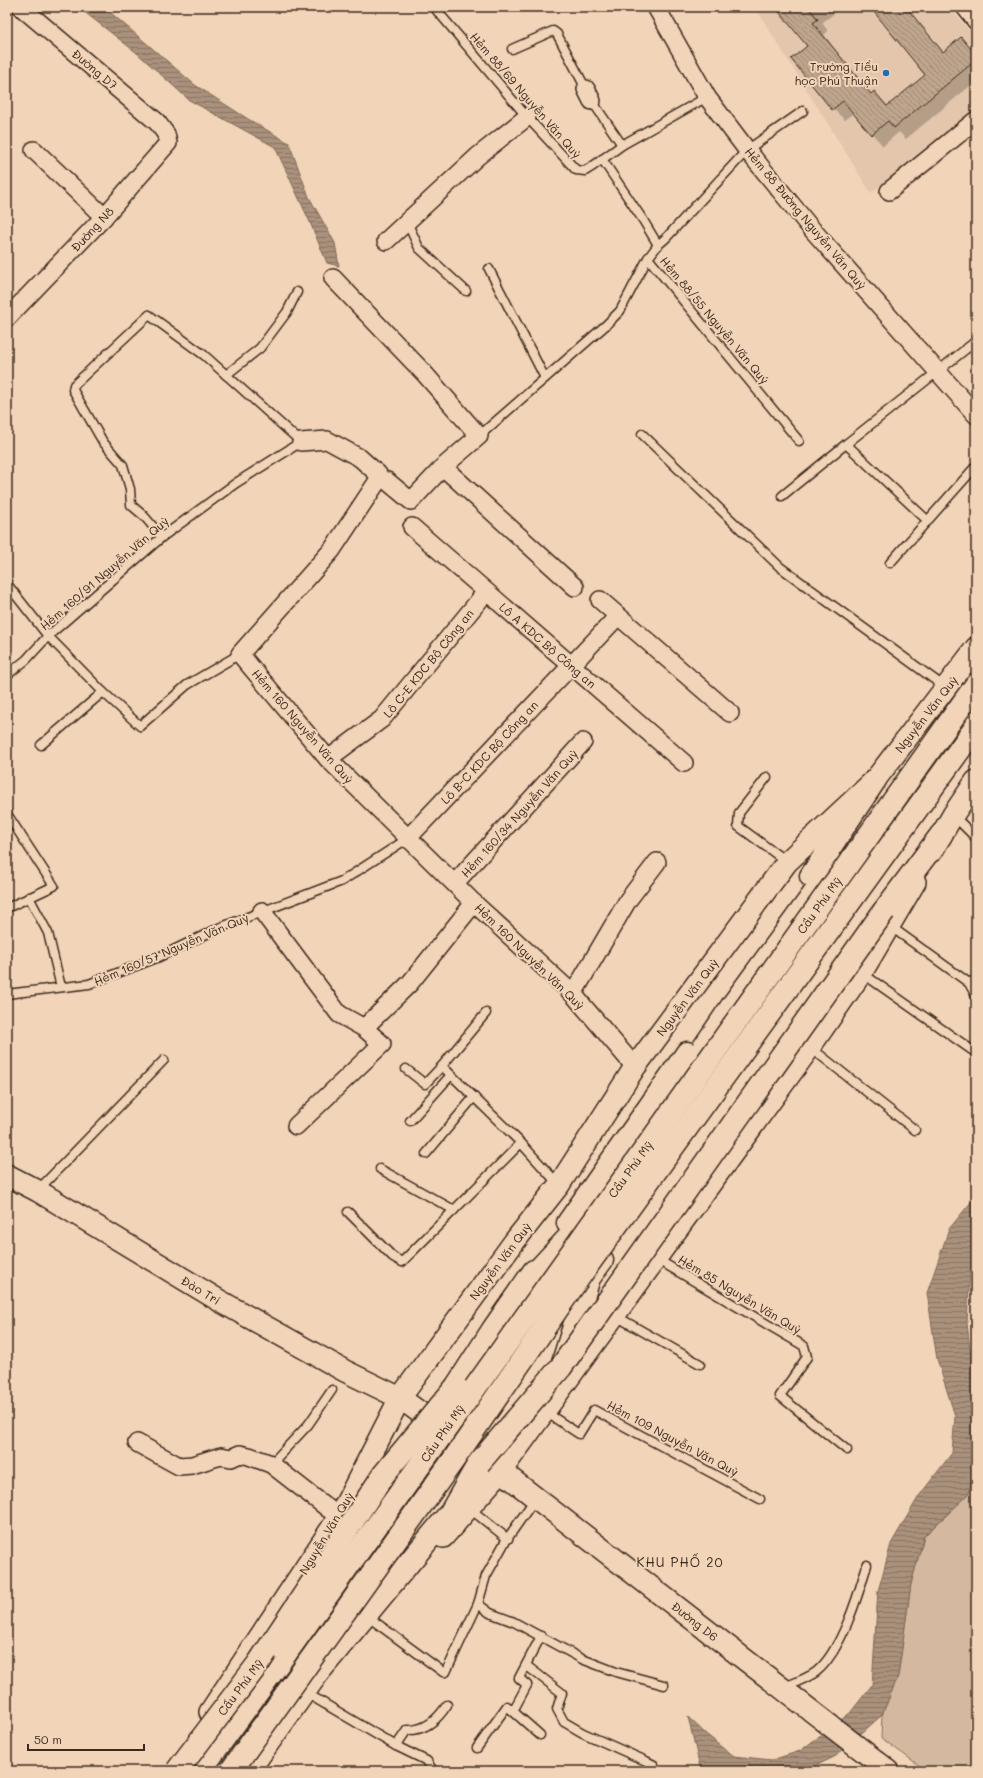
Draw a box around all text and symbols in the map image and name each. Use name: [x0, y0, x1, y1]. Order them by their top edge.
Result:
street label: Hẻm 88/69 Nguyễn Văn Quỳ: [467, 29, 585, 161]
street label: Đường D7: [69, 45, 121, 93]
place label: Trường Tiểu học Phú Thuận: [795, 58, 878, 88]
marker: Trường Tiểu học Phú Thuận: [881, 68, 891, 78]
street label: Hẻm 88 Đường Nguyễn Văn Quỳ: [742, 144, 870, 292]
street label: Đường N8: [67, 203, 117, 255]
street label: Hẻm 88/55 Nguyễn Văn Quý: [657, 253, 773, 387]
street label: Hẻm 160/91 Nguyễn Văn Quỳ: [36, 513, 172, 633]
street label: Lô A KDC Bộ Công an: [496, 599, 600, 691]
street label: Lô C-E KDC Bộ Công an: [379, 605, 477, 721]
street label: Hẻm 160 Nguyễn Văn Quỳ: [249, 665, 357, 787]
street label: Nguyễn Văn Quỳ: [891, 672, 961, 756]
street label: Lô B-C KDC Bộ Công an: [437, 697, 541, 807]
street label: Hẻm 160/34 Nguyễn Văn Quỳ: [457, 746, 581, 880]
street label: Cầu Phú Mỹ: [793, 873, 845, 937]
street label: Hẻm 160 Nguyễn Văn Quỳ: [472, 899, 588, 1013]
street label: Hẻm 160/57 Nguyễn Văn Quỳ: [91, 909, 251, 989]
street label: Nguyễn Văn Quỳ: [652, 955, 722, 1039]
street label: Cầu Phú Mỹ: [604, 1137, 656, 1201]
street label: Nguyễn Văn Quỳ: [465, 1219, 535, 1303]
street label: Hẻm 85 Nguyễn Văn Quỳ: [675, 1251, 805, 1337]
street label: Đào Trí: [178, 1272, 224, 1308]
street label: Hẻm 109 Nguyễn Văn Quỳ: [605, 1397, 741, 1479]
street label: Cầu Phú Mỹ: [416, 1401, 468, 1465]
street label: Nguyễn Văn Quỳ: [295, 1489, 357, 1577]
district label: KHU PHỐ 20: [637, 1553, 723, 1570]
street label: Đường D6: [668, 1598, 722, 1644]
street label: Cầu Phú Mỹ: [214, 1656, 266, 1718]
scale bar: [28, 1726, 144, 1752]
text: 50 m: [34, 1731, 62, 1747]

